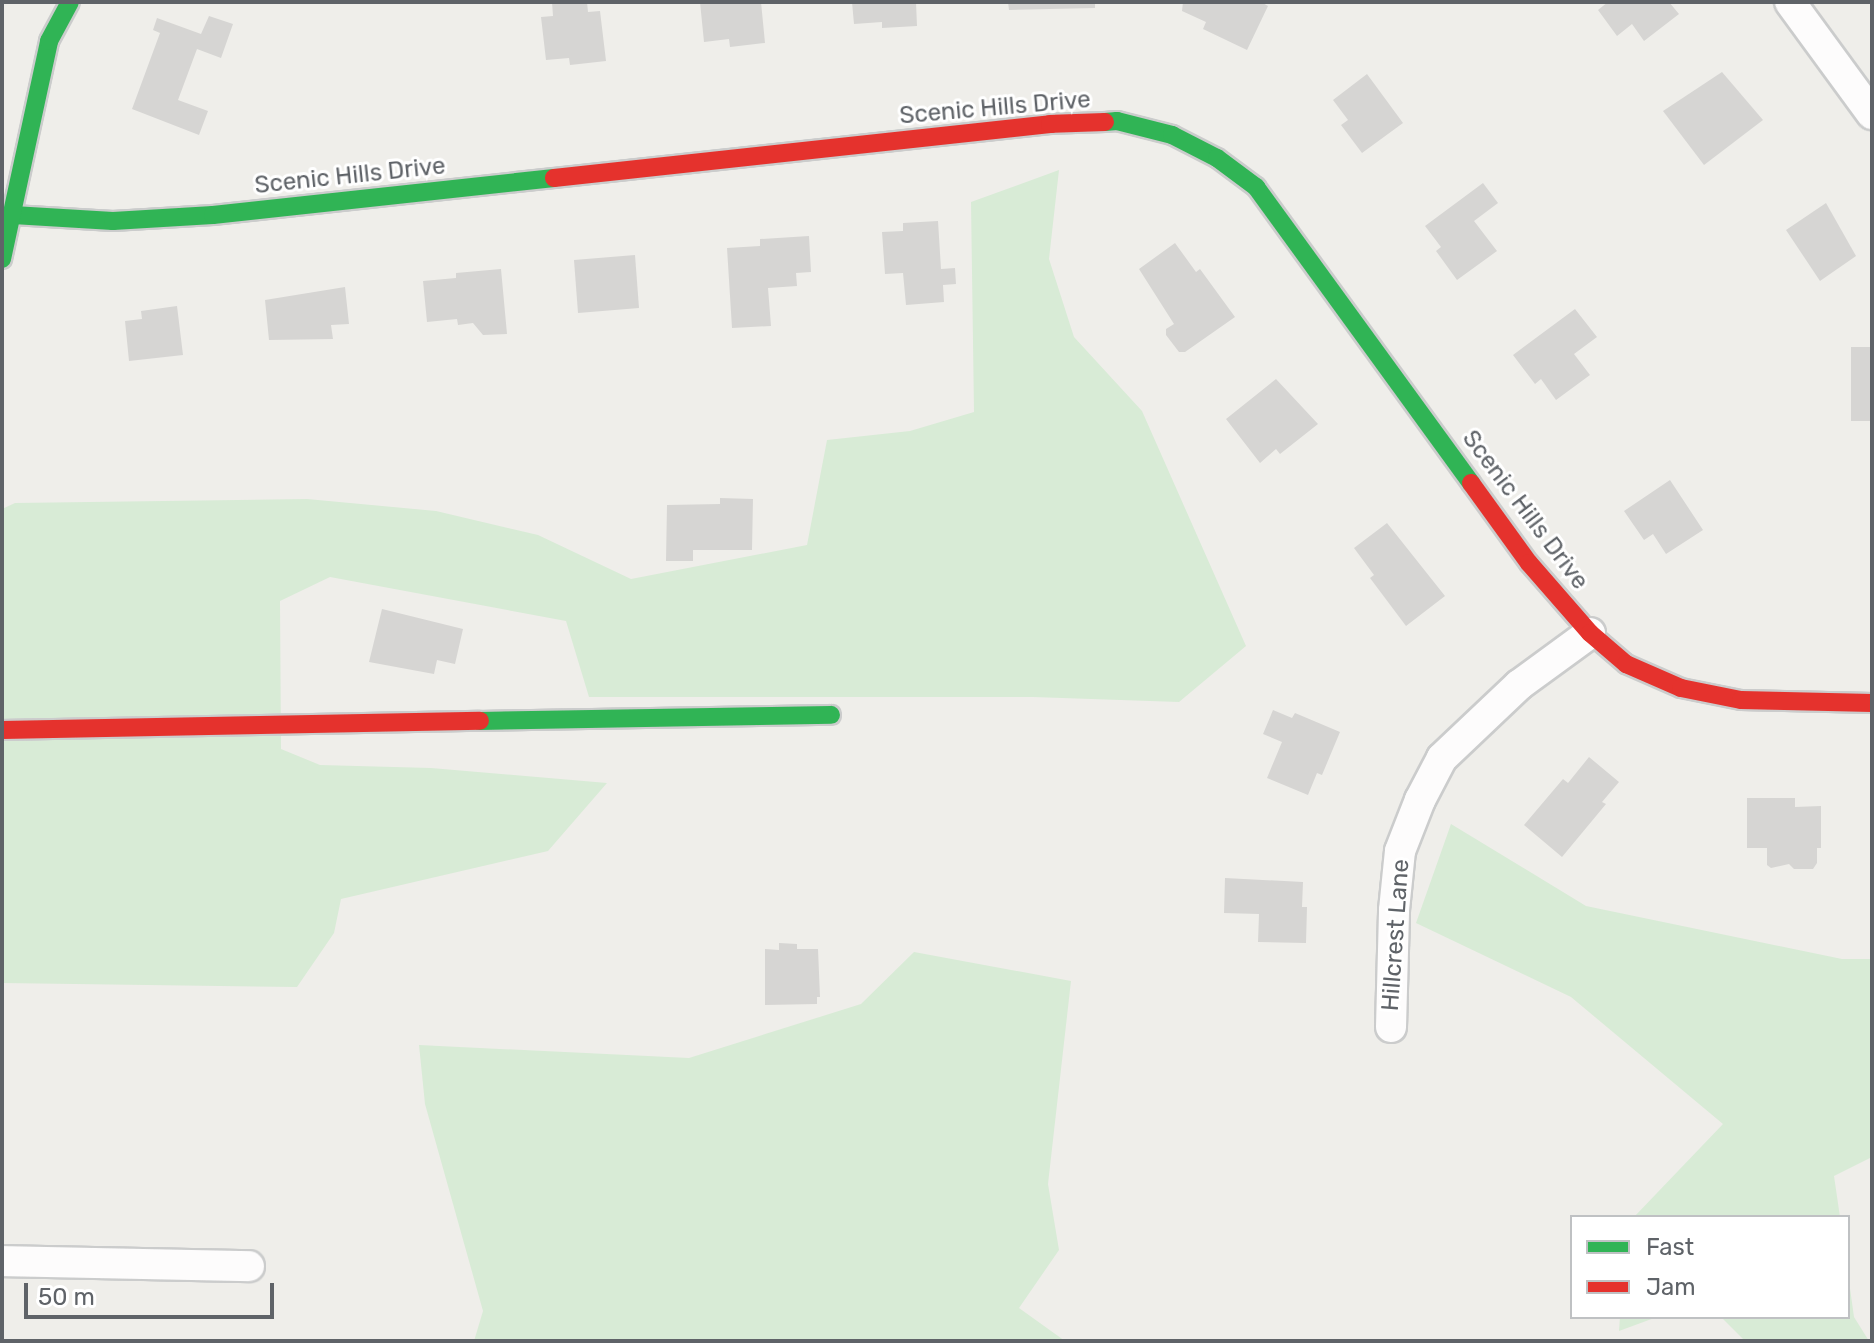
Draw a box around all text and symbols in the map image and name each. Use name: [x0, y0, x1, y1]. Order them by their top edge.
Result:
street label: Scenic Hills Drive: [898, 85, 1092, 131]
street label: Scenic Hills Drive: [253, 152, 447, 200]
street label: Scenic Hills Drive: [1456, 425, 1594, 595]
street label: Hillcrest Lane: [1376, 858, 1416, 1012]
legend: [1570, 1215, 1850, 1319]
text: Fast: [1646, 1233, 1694, 1261]
scale bar: [28, 1267, 278, 1317]
text: Jam: [1646, 1273, 1696, 1301]
text: 50 m: [38, 1283, 95, 1311]

